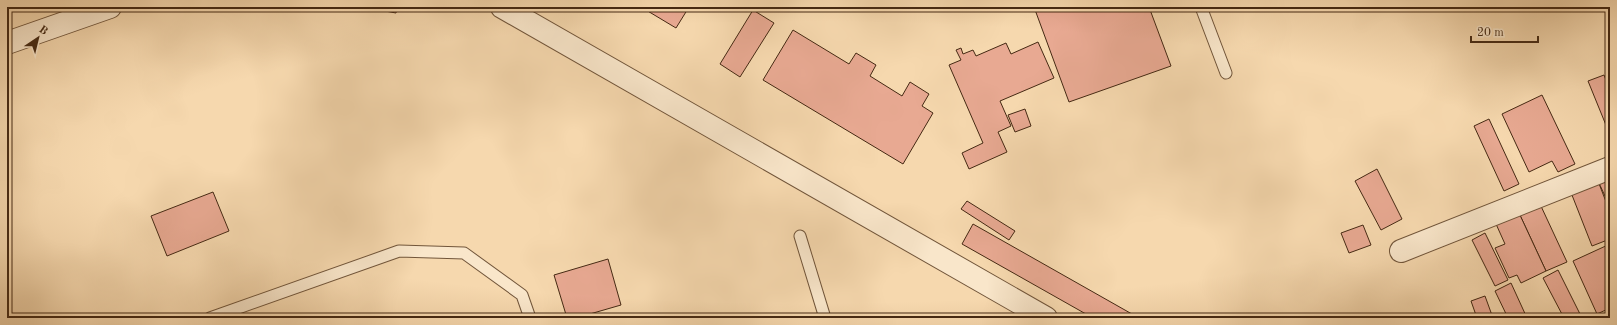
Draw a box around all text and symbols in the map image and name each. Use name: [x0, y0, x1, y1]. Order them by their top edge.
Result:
north arrow: [18, 18, 58, 58]
scale bar: [1471, 18, 1538, 44]
text: B: [37, 24, 49, 38]
text: 20 m: [1477, 27, 1504, 39]

